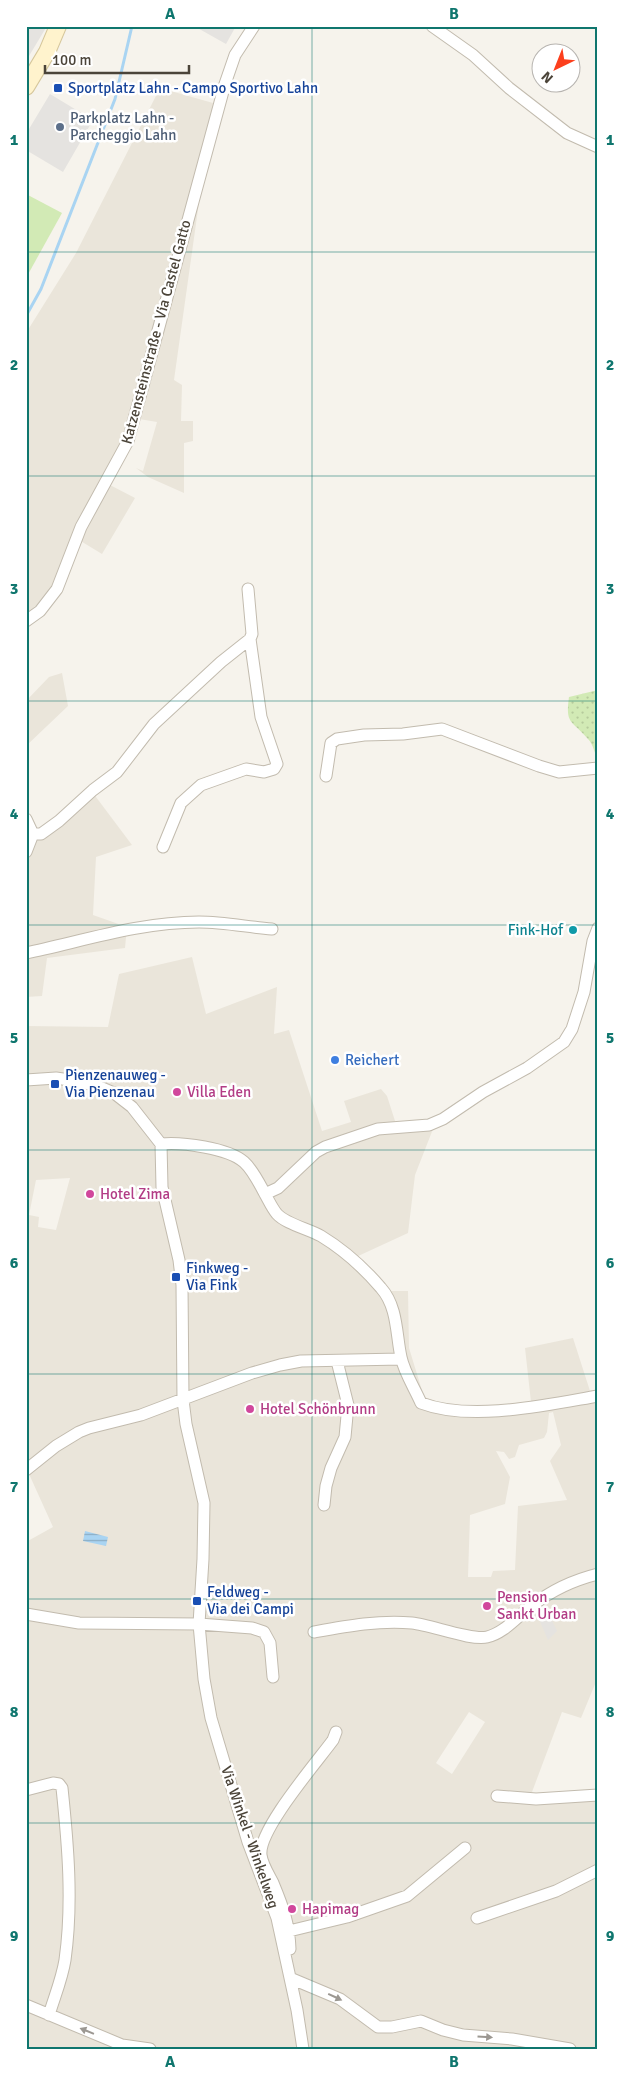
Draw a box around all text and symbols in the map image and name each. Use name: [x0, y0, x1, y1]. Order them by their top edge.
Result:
text: A: [165, 4, 176, 24]
text: B: [449, 4, 459, 24]
scale bar: [45, 42, 189, 74]
north arrow: [532, 42, 582, 92]
text: 100 m: [52, 51, 92, 69]
text: N: [538, 68, 557, 87]
place label: Sportplatz Lahn - Campo Sportivo Lahn: [68, 79, 318, 97]
marker: Sportplatz Lahn - Campo Sportivo Lahn: [52, 82, 64, 94]
place label: Parkplatz Lahn - Parcheggio Lahn: [70, 109, 176, 144]
marker: Parkplatz Lahn - Parcheggio Lahn: [54, 121, 66, 133]
text: 1: [10, 130, 19, 150]
text: 1: [606, 130, 615, 150]
street label: Katzensteinstraße - Via Castel Gatto: [117, 218, 195, 446]
text: 2: [10, 355, 18, 375]
text: 2: [606, 355, 614, 375]
text: 3: [10, 579, 18, 599]
text: 3: [606, 579, 614, 599]
text: 4: [10, 804, 19, 824]
text: 4: [606, 804, 615, 824]
place label: Fink-Hof: [508, 921, 564, 939]
marker: Fink-Hof: [567, 924, 579, 936]
text: 5: [10, 1028, 18, 1048]
text: 5: [606, 1028, 614, 1048]
place label: Reichert: [345, 1051, 399, 1069]
marker: Reichert: [329, 1054, 341, 1066]
place label: Pienzenauweg - Via Pienzenau: [65, 1066, 166, 1101]
marker: Pienzenauweg - Via Pienzenau: [49, 1078, 61, 1090]
place label: Villa Eden: [187, 1083, 251, 1101]
marker: Villa Eden: [171, 1086, 183, 1098]
place label: Hotel Zima: [100, 1185, 170, 1203]
marker: Hotel Zima: [84, 1188, 96, 1200]
text: 6: [10, 1253, 19, 1273]
text: 6: [606, 1253, 615, 1273]
place label: Finkweg - Via Fink: [186, 1259, 248, 1294]
marker: Finkweg - Via Fink: [170, 1271, 182, 1283]
place label: Hotel Schönbrunn: [260, 1400, 376, 1418]
marker: Hotel Schönbrunn: [244, 1403, 256, 1415]
text: 7: [10, 1477, 19, 1497]
text: 7: [606, 1477, 615, 1497]
place label: Feldweg - Via dei Campi: [207, 1583, 294, 1618]
place label: Pension Sankt Urban: [497, 1588, 576, 1623]
marker: Feldweg - Via dei Campi: [191, 1595, 203, 1607]
marker: Pension Sankt Urban: [481, 1600, 493, 1612]
text: 8: [10, 1702, 19, 1722]
text: 8: [606, 1702, 615, 1722]
street label: Via Winkel - Winkelweg: [217, 1763, 283, 1911]
place label: Hapimag: [302, 1900, 359, 1918]
marker: Hapimag: [286, 1903, 298, 1915]
text: 9: [10, 1926, 19, 1946]
text: 9: [606, 1926, 615, 1946]
one-way arrow: [328, 1993, 342, 2001]
one-way arrow: [79, 2027, 94, 2035]
one-way arrow: [477, 2033, 493, 2041]
text: A: [165, 2052, 176, 2072]
text: B: [449, 2052, 459, 2072]

